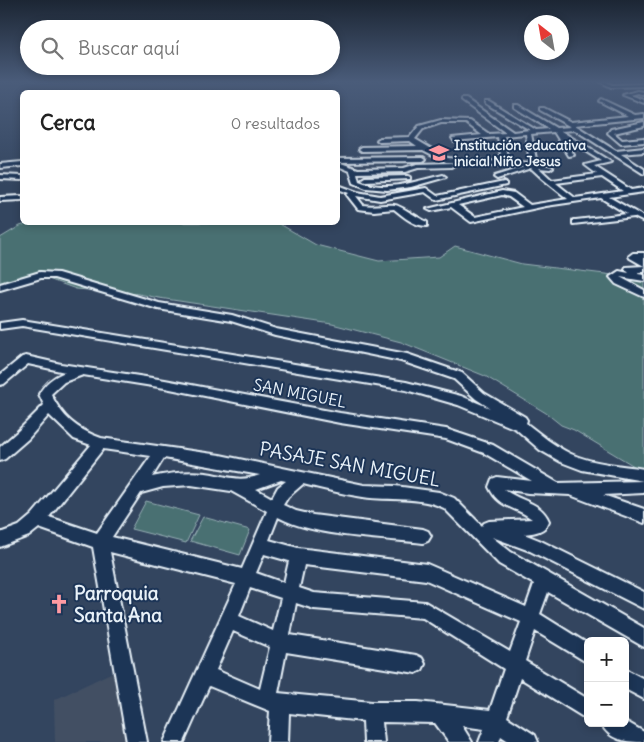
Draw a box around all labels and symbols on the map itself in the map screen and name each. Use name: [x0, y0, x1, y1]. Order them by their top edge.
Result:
north arrow: [524, 15, 569, 60]
place label: Institución educativa inicial Niño Jesus: [454, 136, 586, 170]
school or university icon: Institución educativa inicial Niño Jesus: [428, 142, 450, 164]
street label: SAN MIGUEL: [252, 374, 348, 412]
street label: PASAJE SAN MIGUEL: [258, 436, 442, 492]
place label: Parroquia Santa Ana: [74, 581, 162, 627]
church icon: Parroquia Santa Ana: [48, 593, 70, 615]

